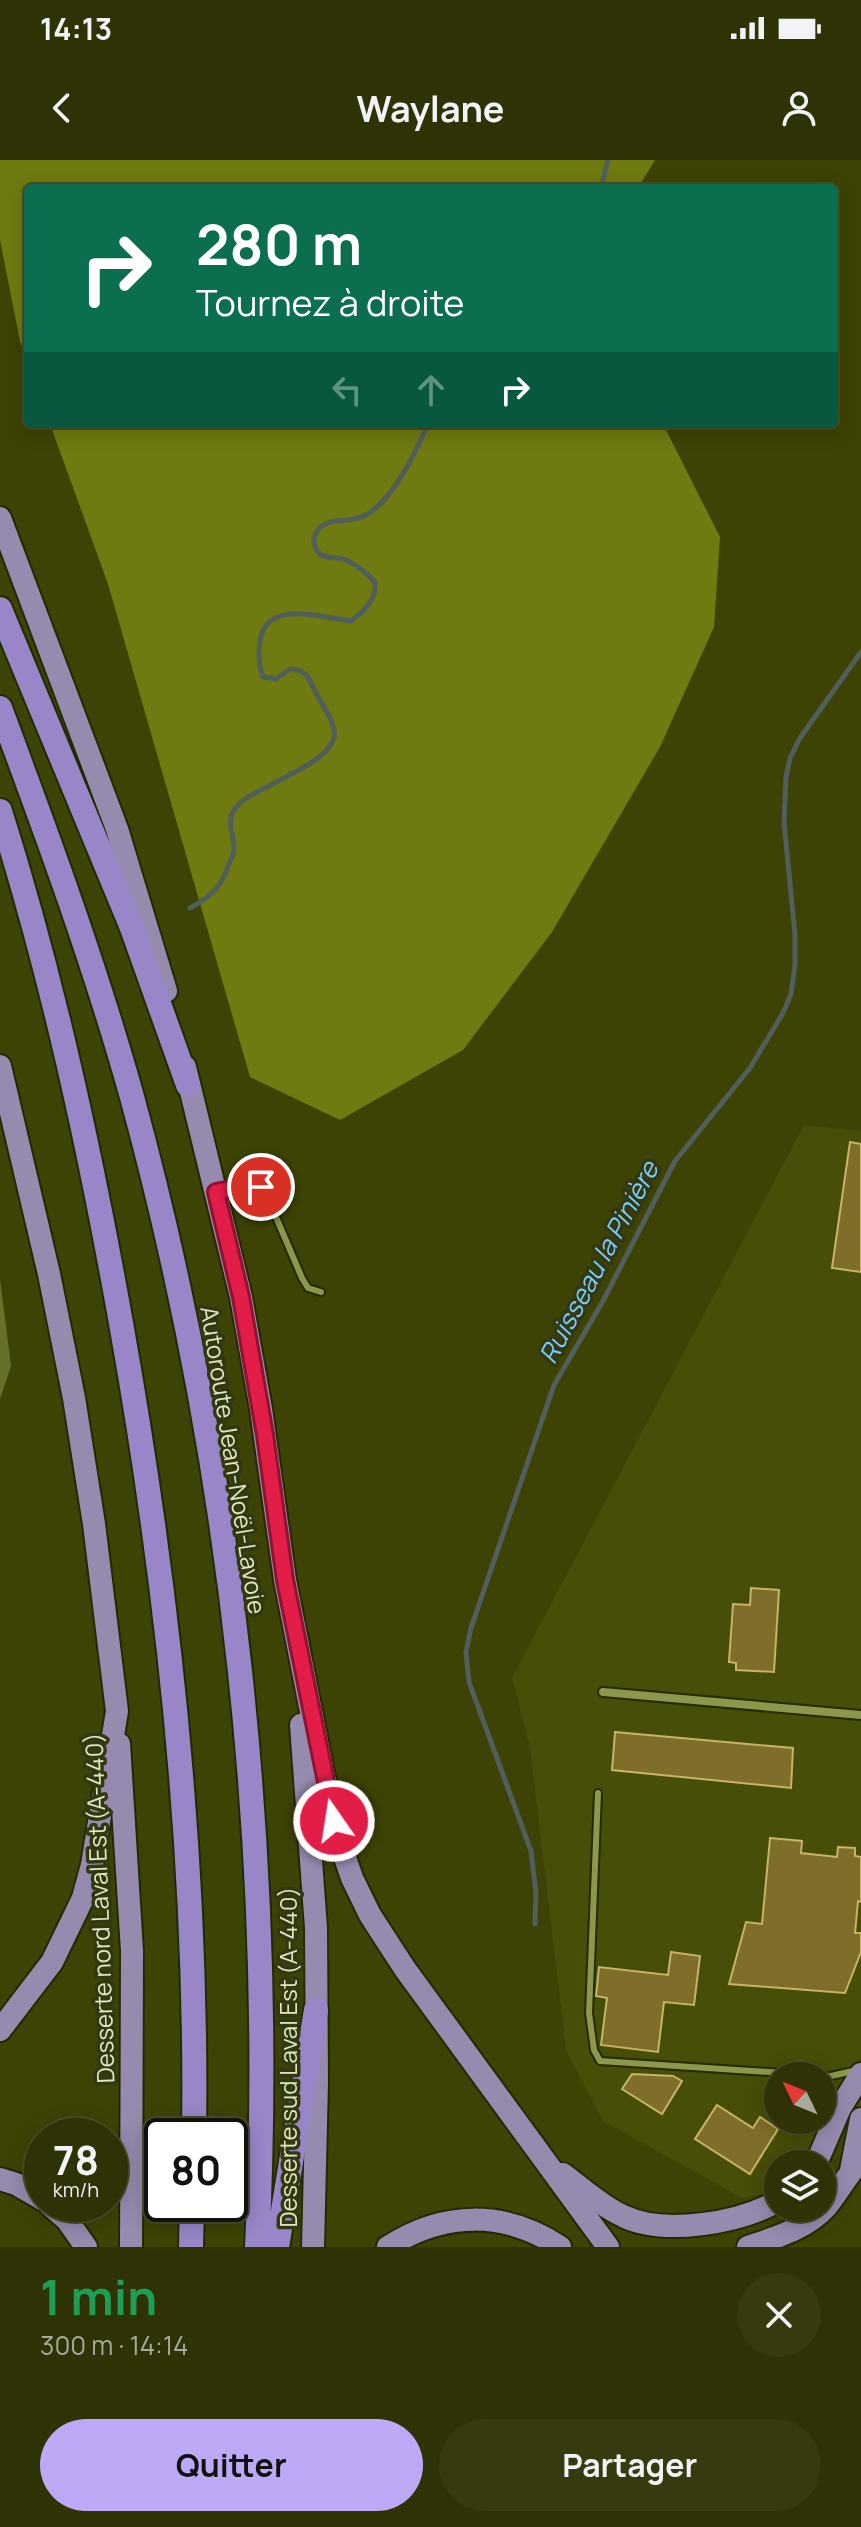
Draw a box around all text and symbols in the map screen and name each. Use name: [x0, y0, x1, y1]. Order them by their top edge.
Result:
text: 14:13: [40, 8, 112, 49]
text: Waylane: [356, 84, 505, 133]
icon: back: [40, 86, 84, 130]
icon: person: [777, 86, 821, 130]
text: 280 m: [196, 205, 362, 282]
icon: right: [64, 216, 168, 320]
text: Tournez à droite: [196, 278, 464, 327]
icon: left: [325, 368, 369, 412]
icon: ahead: [409, 368, 453, 412]
icon: right: [493, 368, 537, 412]
pin: [227, 1153, 295, 1221]
water label: Ruisseau la Pinière: [530, 1153, 667, 1369]
icon: arrive: [239, 1165, 283, 1209]
street label: Autoroute Jean-Noël-Lavoie: [193, 1304, 275, 1616]
street label: Desserte nord Laval Est (A-440): [76, 1732, 122, 2084]
position arrow: [292, 1779, 376, 1863]
street label: Desserte sud Laval Est (A-440): [271, 1886, 304, 2228]
north arrow: [764, 2062, 836, 2134]
map controls: [764, 2062, 836, 2222]
speed limit sign: 80: [144, 2118, 248, 2222]
text: 78: [53, 2132, 99, 2187]
button: layers: [764, 2150, 836, 2222]
text: km/h: [53, 2176, 99, 2203]
text: 1 min: [40, 2264, 157, 2329]
button: close: [737, 2273, 821, 2357]
text: 300 m · 14:14: [40, 2327, 188, 2363]
button: Quitter: [40, 2419, 423, 2511]
button: Partager: [439, 2419, 821, 2511]

